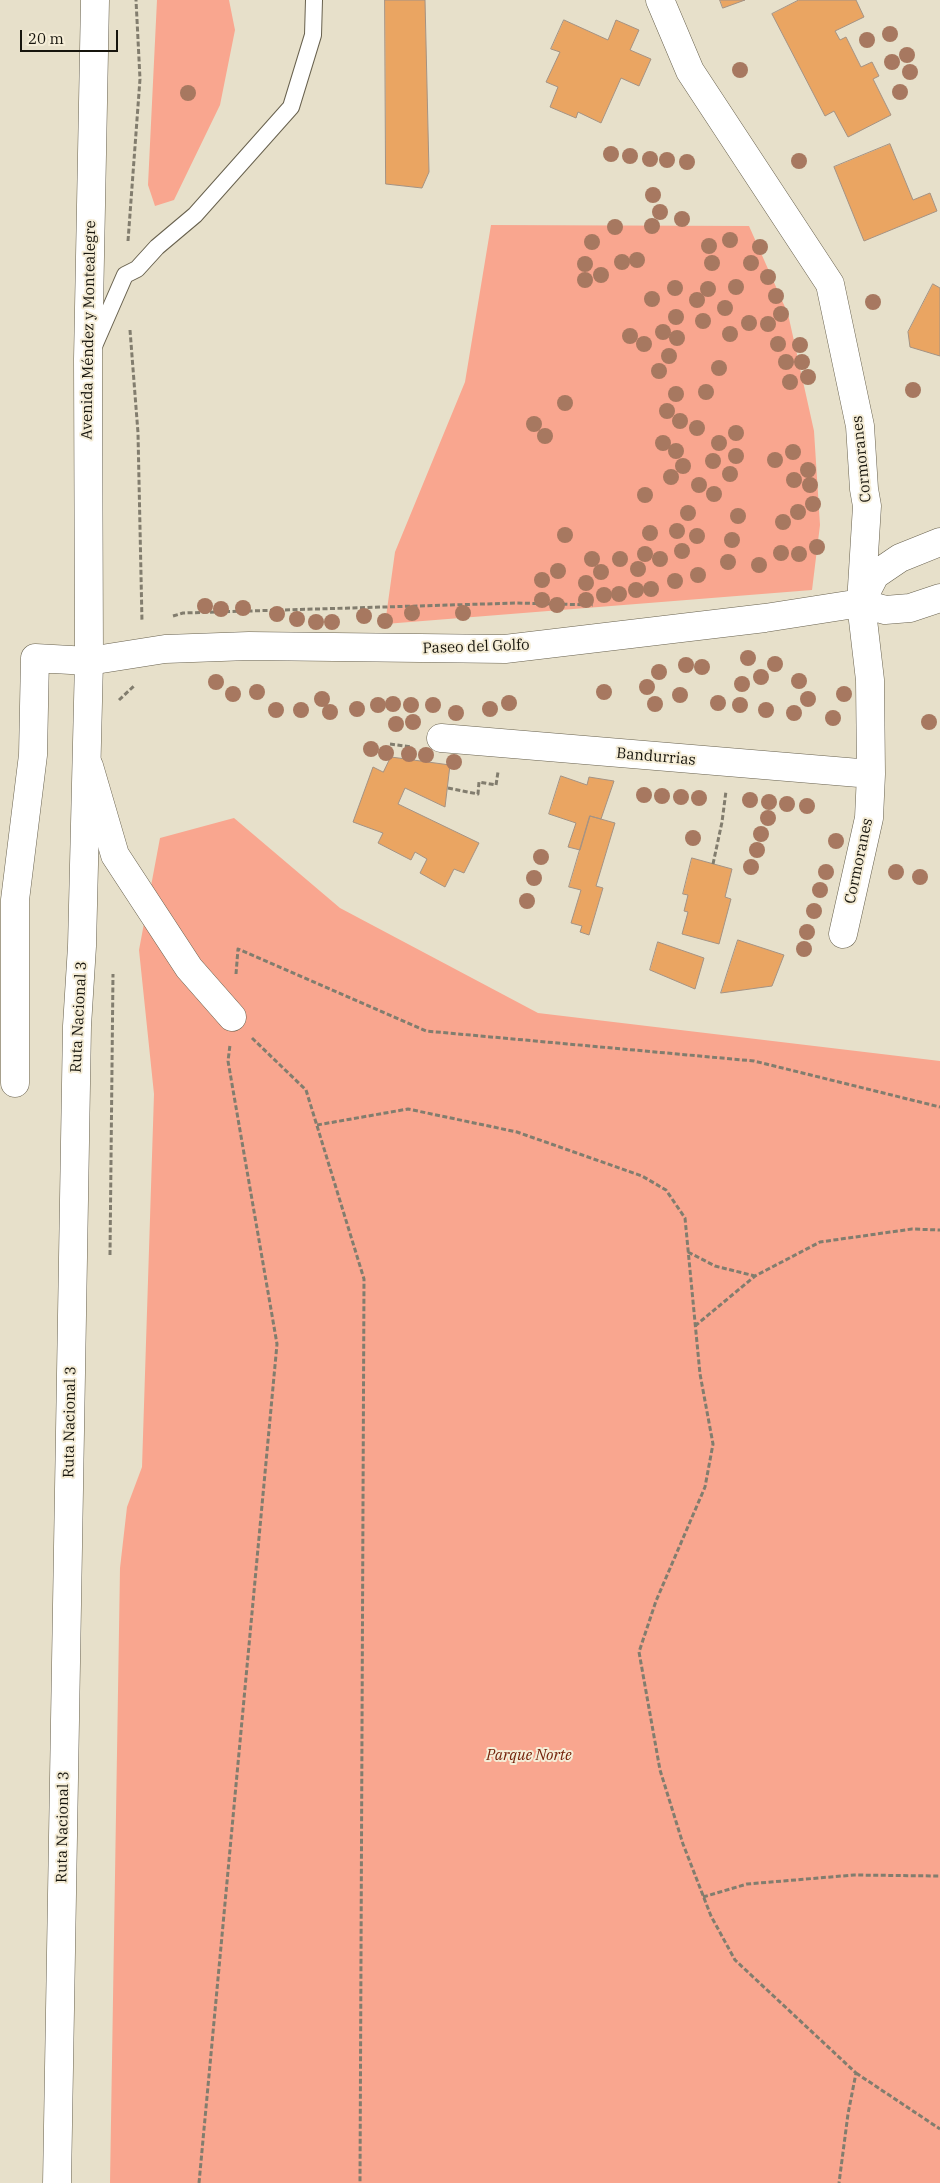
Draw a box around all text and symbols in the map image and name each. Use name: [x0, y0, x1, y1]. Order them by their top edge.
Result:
scale bar: [22, 20, 120, 52]
text: 20 m: [28, 29, 64, 48]
street label: Avenida Méndez y Montealegre: [78, 220, 100, 440]
street label: Cormoranes: [848, 415, 876, 503]
street label: Paseo del Golfo: [422, 636, 530, 658]
street label: Bandurrias: [615, 745, 697, 769]
street label: Cormoranes: [841, 816, 877, 906]
street label: Ruta Nacional 3: [67, 961, 91, 1073]
street label: Ruta Nacional 3: [60, 1366, 80, 1478]
park label: Parque Norte: [486, 1747, 572, 1765]
street label: Ruta Nacional 3: [53, 1771, 73, 1883]

